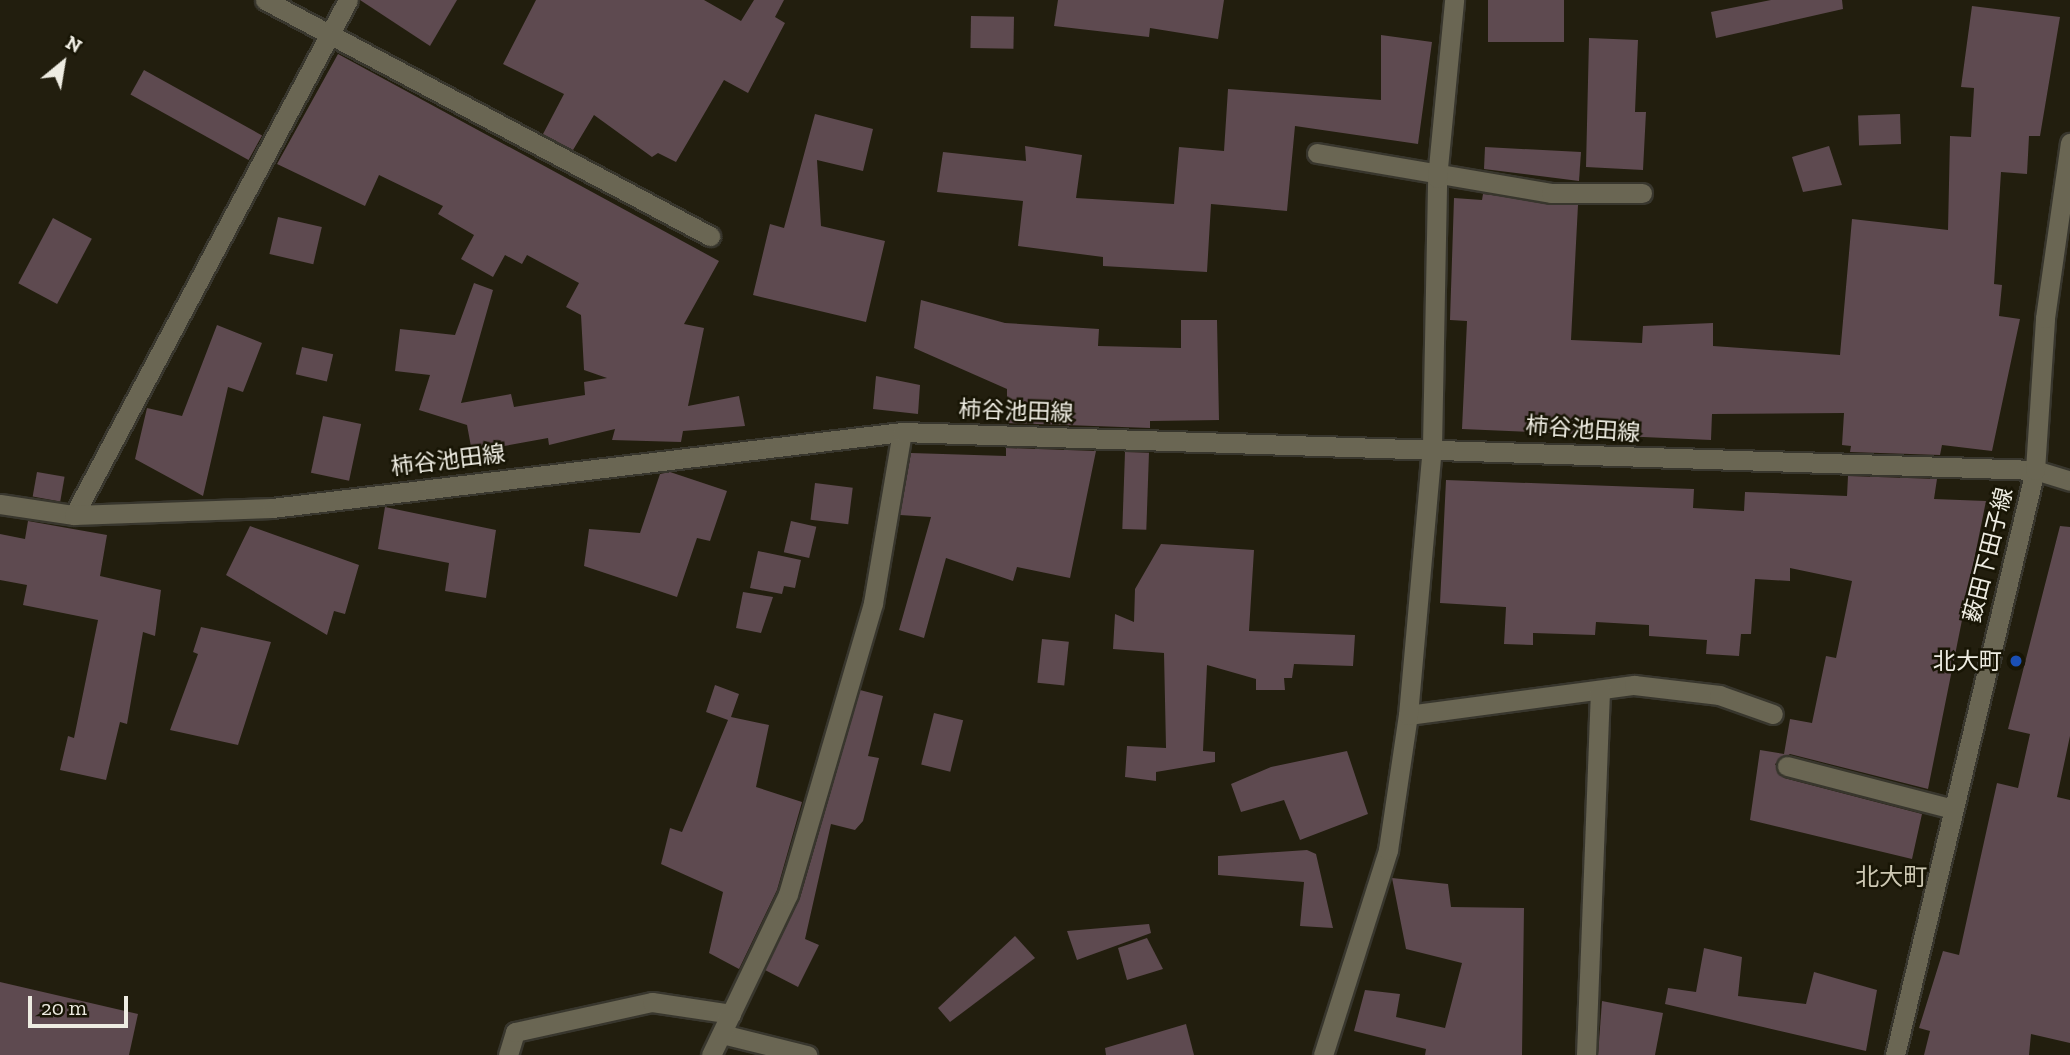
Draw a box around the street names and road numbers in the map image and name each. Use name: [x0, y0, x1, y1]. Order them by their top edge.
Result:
street label: 柿谷池田線: [958, 395, 1074, 427]
street label: 柿谷池田線: [1525, 411, 1641, 447]
street label: 柿谷池田線: [389, 439, 507, 481]
street label: 薮田下田子線: [1958, 485, 2018, 625]

